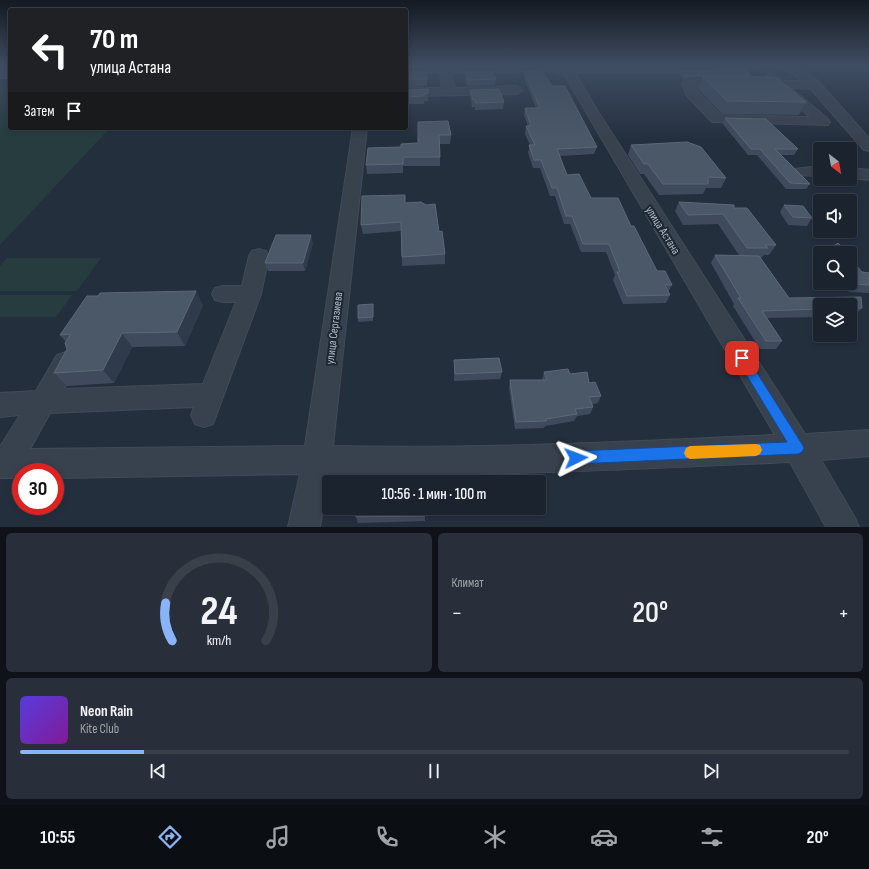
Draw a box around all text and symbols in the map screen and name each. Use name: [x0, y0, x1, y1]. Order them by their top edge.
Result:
text: 70 m: [90, 23, 138, 56]
icon: left: [24, 24, 76, 76]
text: улица Астана: [90, 57, 171, 78]
icon: arrive: [63, 100, 85, 122]
text: Затем: [24, 102, 55, 121]
north arrow: [813, 142, 857, 186]
map controls: [813, 142, 857, 342]
button: sound: [813, 194, 857, 238]
street label: улица Астана: [642, 203, 683, 258]
button: search: [813, 246, 857, 290]
street label: улица Сергазиева: [323, 291, 346, 365]
button: layers: [813, 298, 857, 342]
pin: [725, 341, 759, 375]
icon: arrive: [731, 347, 753, 369]
position arrow: [555, 437, 597, 479]
speed limit sign: 30: [12, 463, 64, 515]
text: 10:56 · 1 мин · 100 m: [382, 485, 486, 504]
text: Климат: [452, 575, 484, 591]
text: 24: [200, 586, 237, 635]
text: 20°: [632, 595, 668, 631]
text: −: [452, 600, 462, 627]
text: +: [838, 600, 849, 627]
text: km/h: [206, 631, 231, 648]
text: Neon Rain: [80, 702, 133, 721]
text: Kite Club: [80, 721, 119, 737]
icon: previous: [147, 760, 169, 782]
icon: pause: [423, 760, 445, 782]
icon: next: [700, 760, 722, 782]
icon: directions: [156, 823, 184, 851]
icon: music: [264, 823, 292, 851]
icon: phone: [373, 823, 401, 851]
icon: climate: [481, 823, 509, 851]
icon: car: [590, 823, 618, 851]
icon: filters: [698, 823, 726, 851]
text: 10:55: [40, 827, 75, 848]
text: 20°: [807, 827, 829, 848]

